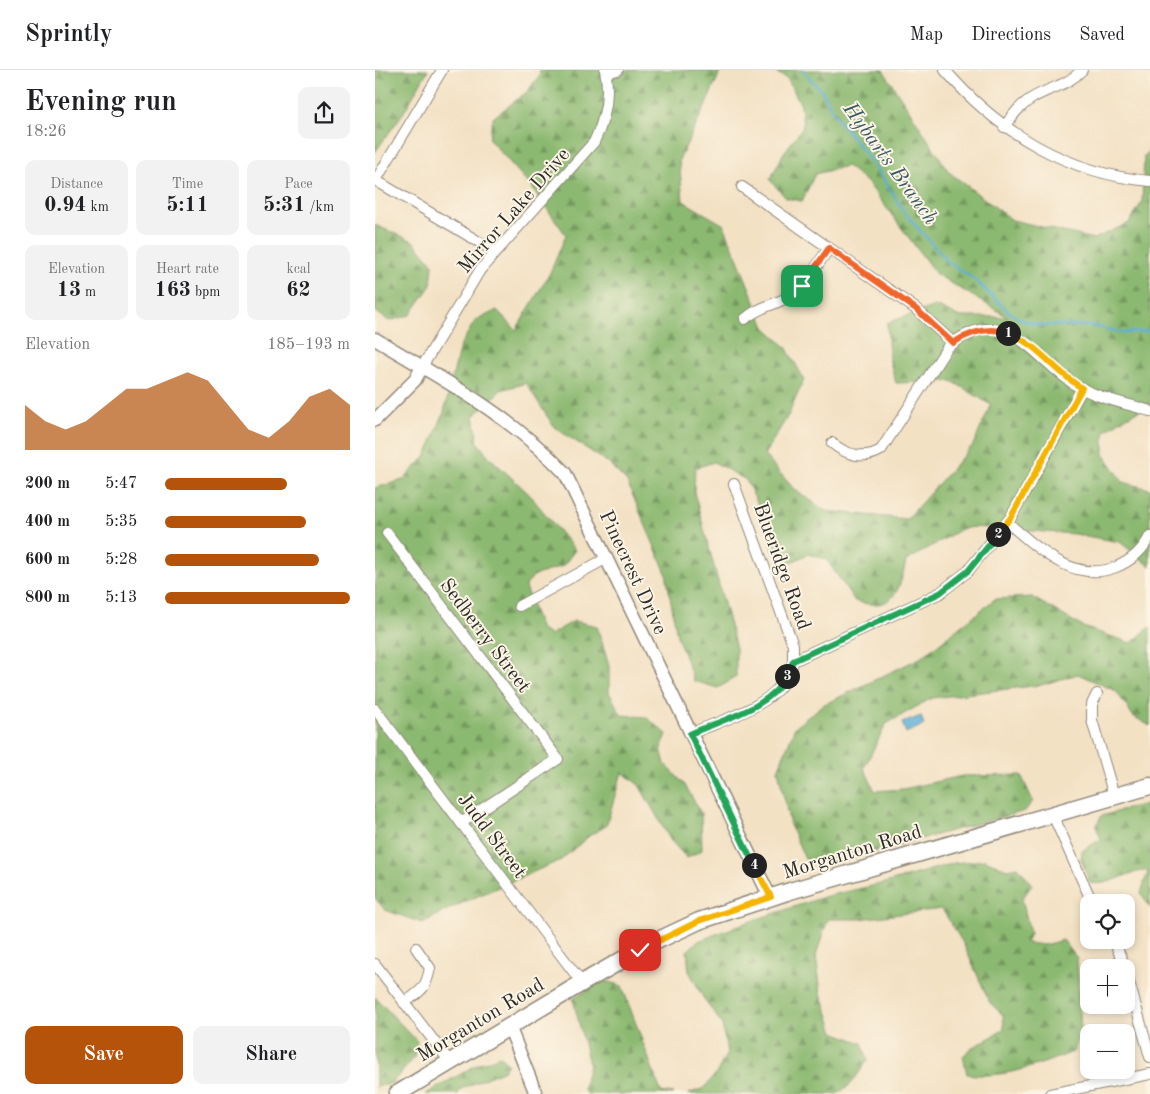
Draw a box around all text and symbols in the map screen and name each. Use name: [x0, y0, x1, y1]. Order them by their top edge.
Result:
text: Sprintly: [25, 23, 113, 47]
text: Map: [910, 26, 943, 44]
text: Directions: [971, 26, 1051, 44]
text: Saved: [1079, 26, 1125, 44]
button: share: [298, 87, 350, 139]
text: Evening run: [25, 89, 177, 117]
water label: Hybarts Branch: [838, 98, 941, 229]
text: 18:26: [25, 124, 67, 140]
street label: Mirror Lake Drive: [455, 145, 574, 278]
text: Distance: [50, 177, 103, 191]
text: Time: [172, 177, 203, 191]
text: Pace: [284, 177, 313, 191]
text: 0.94: [44, 195, 87, 216]
text: 5:11: [166, 195, 209, 216]
text: 5:31: [263, 195, 305, 216]
text: km: [87, 200, 109, 214]
text: /km: [305, 200, 334, 214]
text: Elevation: [48, 262, 105, 276]
text: Heart rate: [156, 262, 219, 276]
text: kcal: [286, 262, 311, 276]
pin: [781, 265, 823, 307]
icon: arrive: [788, 272, 816, 300]
text: 13: [57, 280, 81, 301]
text: 163: [154, 280, 191, 301]
text: 62: [286, 280, 311, 301]
text: m: [81, 285, 96, 299]
text: bpm: [191, 285, 221, 299]
pin: 1: [995, 320, 1021, 346]
text: 1: [1004, 326, 1013, 340]
text: Elevation: [25, 337, 90, 353]
text: 185–193 m: [267, 337, 350, 353]
text: 200 m: [25, 476, 70, 492]
text: 5:47: [105, 476, 137, 492]
street label: Blueridge Road: [749, 501, 813, 633]
street label: Pinecrest Drive: [595, 508, 670, 638]
text: 400 m: [25, 514, 70, 530]
text: 5:35: [105, 514, 137, 530]
pin: 2: [985, 522, 1011, 546]
text: 2: [994, 527, 1003, 541]
text: 600 m: [25, 552, 70, 568]
text: 5:28: [105, 552, 137, 568]
street label: Sedberry Street: [435, 575, 534, 697]
text: 800 m: [25, 590, 70, 606]
text: 5:13: [105, 590, 137, 606]
pin: 3: [775, 664, 799, 688]
text: 3: [783, 669, 792, 683]
street label: Judd Street: [453, 790, 530, 883]
street label: Morganton Road: [781, 822, 924, 884]
pin: 4: [741, 852, 767, 878]
text: 4: [750, 858, 759, 872]
map controls: [1080, 894, 1135, 1079]
button: locate: [1080, 894, 1135, 949]
pin: [619, 929, 661, 971]
icon: check: [626, 936, 654, 964]
button: +: [1080, 959, 1135, 1014]
street label: Morganton Road: [414, 975, 548, 1066]
button: −: [1080, 1024, 1135, 1079]
button: Save: [25, 1026, 183, 1084]
button: Share: [193, 1026, 350, 1084]

